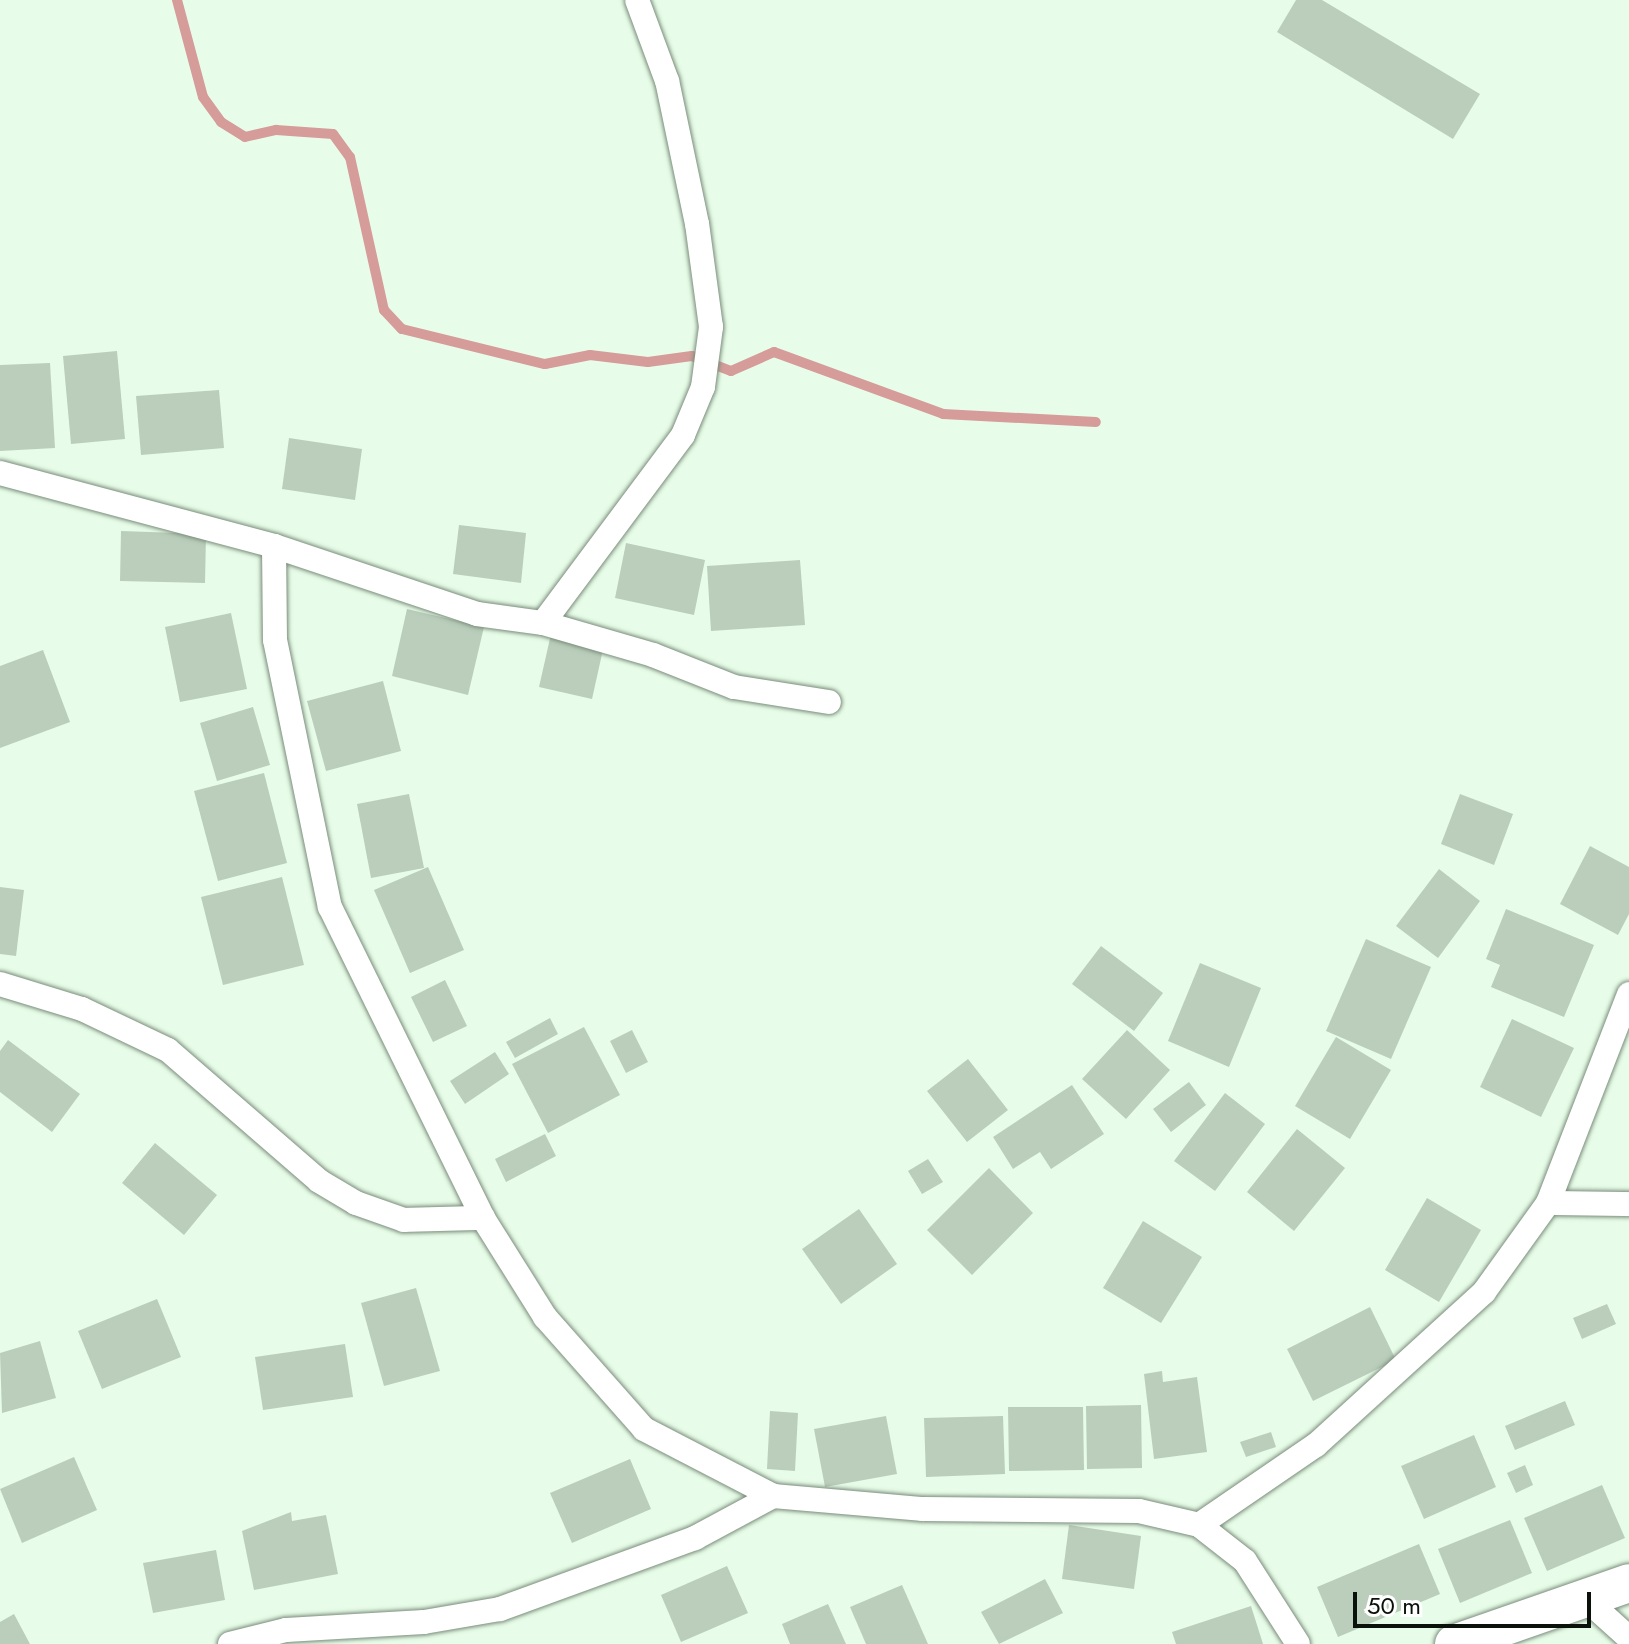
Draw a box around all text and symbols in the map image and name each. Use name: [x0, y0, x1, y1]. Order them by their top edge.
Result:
scale bar: [1357, 1576, 1595, 1626]
text: 50 m: [1367, 1588, 1421, 1623]

